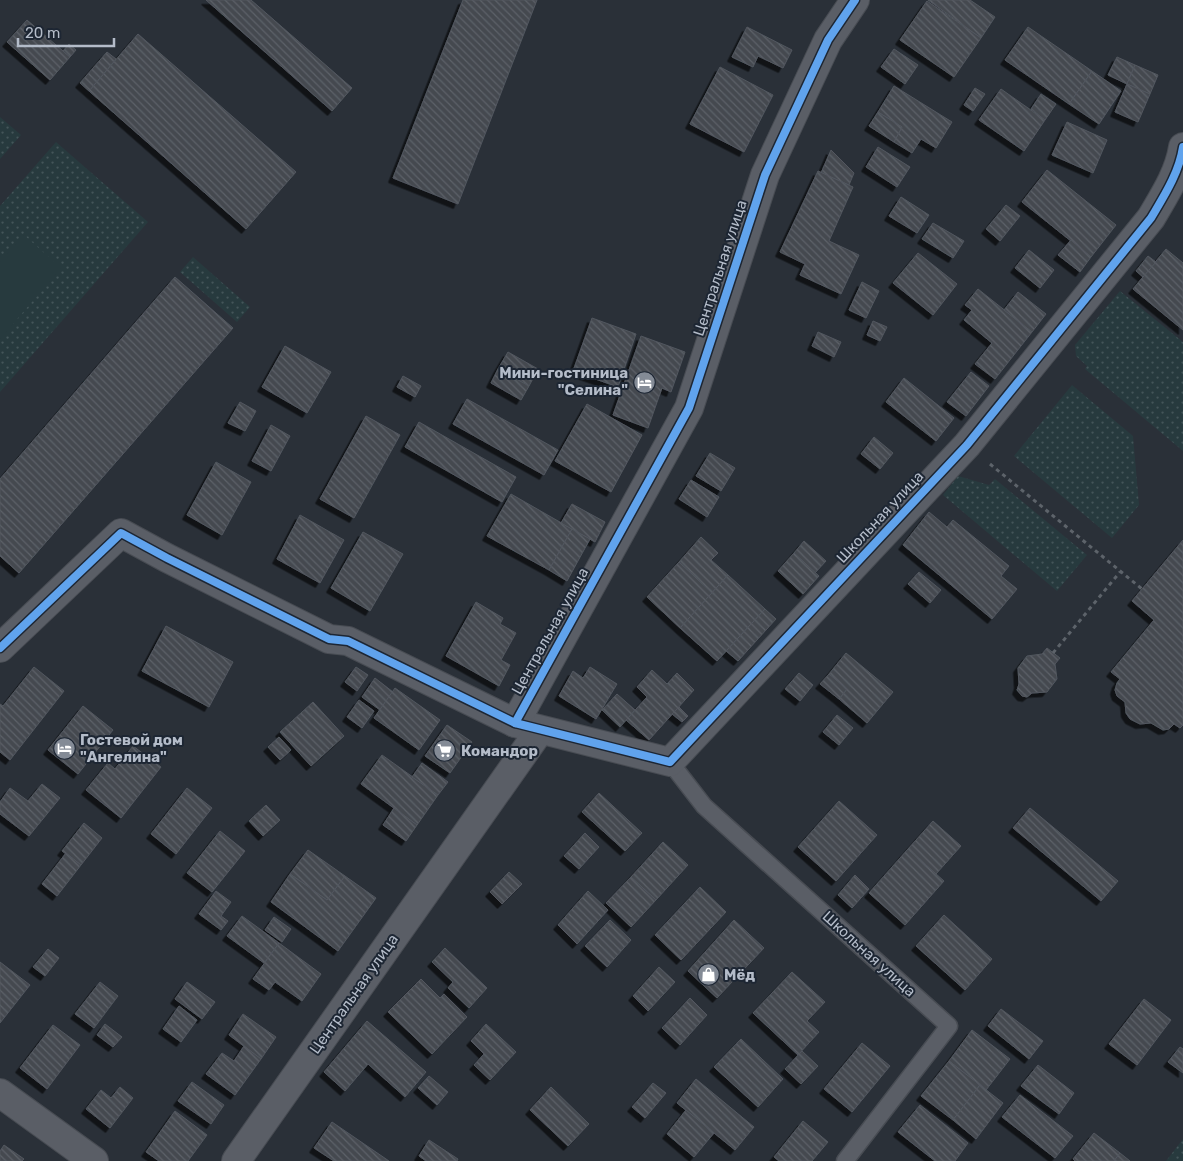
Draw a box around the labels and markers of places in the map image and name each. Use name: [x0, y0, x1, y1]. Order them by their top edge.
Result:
place label: Мини-гостиница "Селина": [499, 364, 628, 399]
hotel icon: Мини-гостиница "Селина": [632, 370, 656, 394]
place label: Гостевой дом "Ангелина": [80, 731, 183, 766]
hotel icon: Гостевой дом "Ангелина": [52, 737, 76, 761]
supermarket icon: Командор: [433, 739, 457, 763]
place label: Командор: [461, 742, 538, 760]
shop icon: Мёд: [696, 963, 720, 987]
place label: Мёд: [724, 966, 755, 984]

